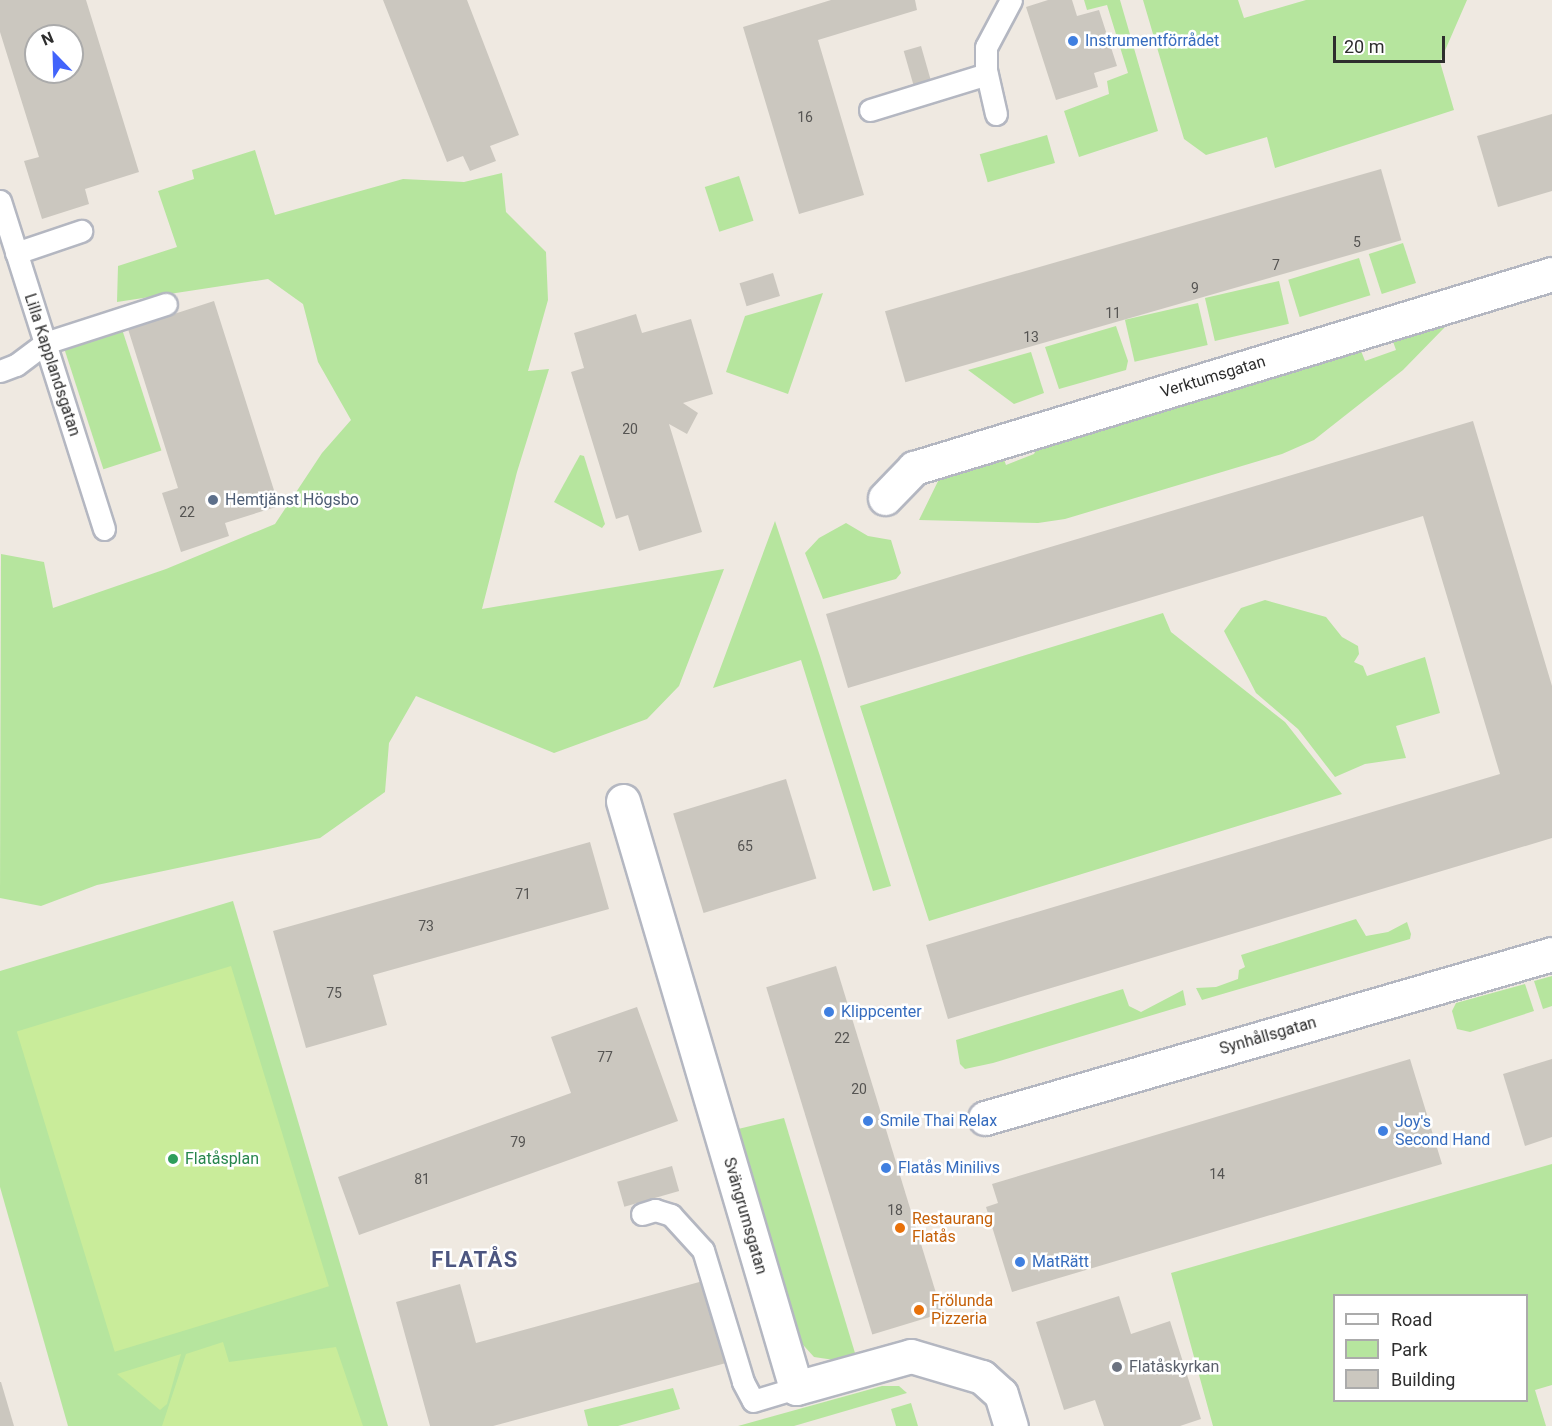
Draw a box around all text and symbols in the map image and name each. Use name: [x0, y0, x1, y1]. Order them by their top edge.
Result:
north arrow: [24, 24, 84, 84]
scale bar: [1336, 24, 1448, 62]
text: N: [39, 28, 56, 50]
place label: Instrumentförrådet: [1085, 31, 1219, 51]
marker: Instrumentförrådet: [1066, 34, 1080, 48]
text: 20 m: [1344, 36, 1384, 57]
house number: 16: [797, 109, 813, 125]
house number: 5: [1353, 234, 1361, 250]
house number: 7: [1272, 257, 1280, 273]
house number: 9: [1191, 280, 1199, 296]
street label: Lilla Kapplandsgatan: [20, 291, 84, 439]
house number: 11: [1105, 305, 1121, 321]
house number: 13: [1023, 329, 1039, 345]
street label: Verktumsgatan: [1158, 352, 1268, 402]
house number: 20: [622, 421, 638, 437]
place label: Hemtjänst Högsbo: [225, 490, 359, 510]
marker: Hemtjänst Högsbo: [206, 493, 220, 507]
house number: 22: [179, 504, 195, 520]
house number: 65: [737, 838, 753, 854]
house number: 71: [515, 886, 531, 902]
house number: 73: [418, 918, 434, 934]
house number: 75: [326, 985, 342, 1001]
place label: Klippcenter: [841, 1002, 922, 1022]
marker: Klippcenter: [822, 1005, 836, 1019]
street label: Synhållsgatan: [1217, 1013, 1319, 1059]
house number: 22: [834, 1030, 850, 1046]
house number: 77: [597, 1049, 613, 1065]
house number: 20: [851, 1081, 867, 1097]
place label: Smile Thai Relax: [880, 1111, 998, 1131]
place label: Joy's Second Hand: [1395, 1112, 1490, 1150]
marker: Smile Thai Relax: [861, 1114, 875, 1128]
marker: Joy's Second Hand: [1376, 1124, 1390, 1138]
house number: 79: [510, 1134, 526, 1150]
place label: Flatåsplan: [185, 1149, 259, 1169]
marker: Flatåsplan: [166, 1152, 180, 1166]
street label: Svängrumsgatan: [719, 1155, 771, 1277]
place label: Flatås Minilivs: [898, 1158, 1000, 1178]
marker: Flatås Minilivs: [879, 1161, 893, 1175]
house number: 14: [1209, 1166, 1225, 1182]
house number: 81: [414, 1171, 430, 1187]
house number: 18: [887, 1202, 903, 1218]
place label: Restaurang Flatås: [912, 1209, 993, 1247]
marker: Restaurang Flatås: [893, 1221, 907, 1235]
district label: FLATÅS: [431, 1247, 519, 1273]
place label: MatRätt: [1032, 1252, 1089, 1272]
marker: MatRätt: [1013, 1255, 1027, 1269]
place label: Frölunda Pizzeria: [931, 1291, 993, 1329]
legend: [1333, 1294, 1528, 1402]
marker: Frölunda Pizzeria: [912, 1303, 926, 1317]
text: Road: [1391, 1309, 1432, 1330]
text: Park: [1391, 1339, 1427, 1360]
place label: Flatåskyrkan: [1129, 1357, 1219, 1377]
marker: Flatåskyrkan: [1110, 1360, 1124, 1374]
text: Building: [1391, 1369, 1455, 1390]

